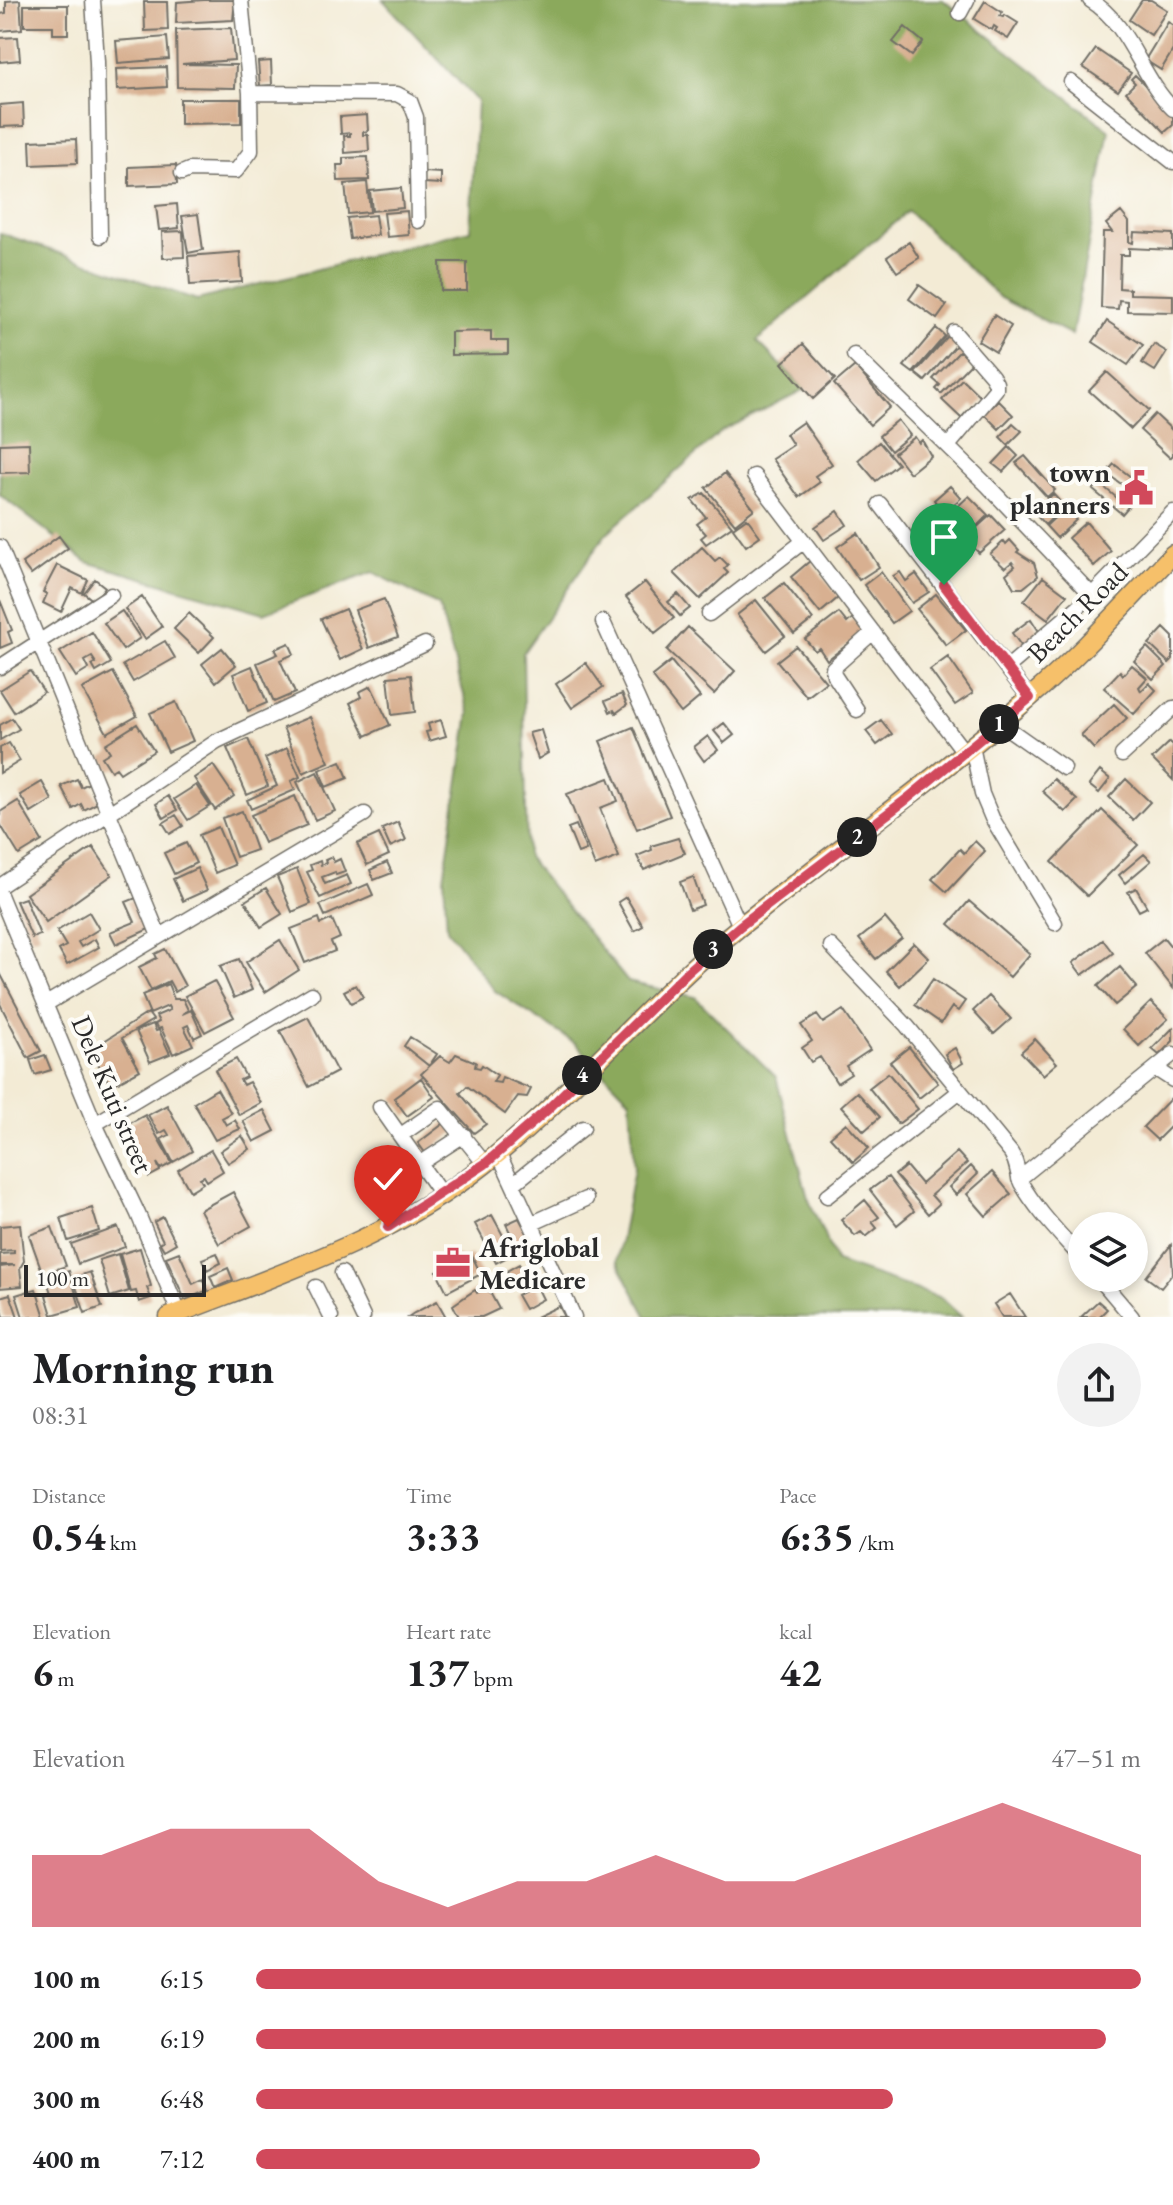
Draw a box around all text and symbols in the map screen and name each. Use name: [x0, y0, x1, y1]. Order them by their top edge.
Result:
place label: town planners: [1010, 454, 1110, 522]
public building icon: town planners: [1117, 469, 1155, 507]
pin: [910, 503, 978, 585]
icon: arrive: [922, 515, 966, 559]
street label: Beach Road: [1019, 553, 1136, 670]
pin: 1: [979, 704, 1019, 744]
text: 1: [993, 709, 1005, 738]
pin: 2: [837, 817, 877, 857]
text: 2: [851, 822, 863, 851]
pin: 3: [693, 929, 733, 969]
text: 3: [707, 934, 719, 963]
street label: Dele Kuti street: [64, 1010, 162, 1178]
pin: 4: [562, 1055, 602, 1095]
text: 4: [576, 1060, 588, 1089]
pin: [354, 1145, 422, 1227]
icon: check: [366, 1157, 410, 1201]
map controls: [1068, 1212, 1148, 1292]
button: layers: [1068, 1212, 1148, 1292]
place label: Afriglobal Medicare: [478, 1229, 599, 1297]
office icon: Afriglobal Medicare: [434, 1244, 472, 1282]
scale bar: [24, 1261, 206, 1297]
text: 100 m: [36, 1264, 89, 1293]
text: Morning run: [32, 1339, 274, 1396]
button: share: [1057, 1343, 1141, 1427]
text: 08:31: [32, 1398, 88, 1432]
text: Distance: [32, 1481, 105, 1510]
text: Time: [406, 1481, 451, 1510]
text: Pace: [779, 1481, 816, 1510]
text: 0.54: [32, 1510, 105, 1562]
text: 3:33: [406, 1510, 480, 1562]
text: 6:35: [779, 1510, 854, 1562]
text: km: [105, 1528, 137, 1557]
text: /km: [854, 1528, 895, 1557]
text: Elevation: [32, 1617, 111, 1646]
text: Heart rate: [406, 1617, 491, 1646]
text: kcal: [779, 1617, 812, 1646]
text: 6: [32, 1646, 53, 1698]
text: 137: [406, 1646, 469, 1698]
text: 42: [779, 1646, 822, 1698]
text: m: [53, 1664, 75, 1693]
text: bpm: [469, 1664, 513, 1693]
text: Elevation: [32, 1741, 126, 1775]
text: 47–51 m: [1051, 1741, 1141, 1775]
text: 100 m: [32, 1962, 100, 1996]
text: 6:15: [160, 1962, 204, 1996]
text: 200 m: [32, 2022, 100, 2056]
text: 6:19: [160, 2022, 204, 2056]
text: 300 m: [32, 2082, 100, 2116]
text: 6:48: [160, 2082, 204, 2116]
text: 400 m: [32, 2142, 100, 2176]
text: 7:12: [160, 2142, 204, 2176]

